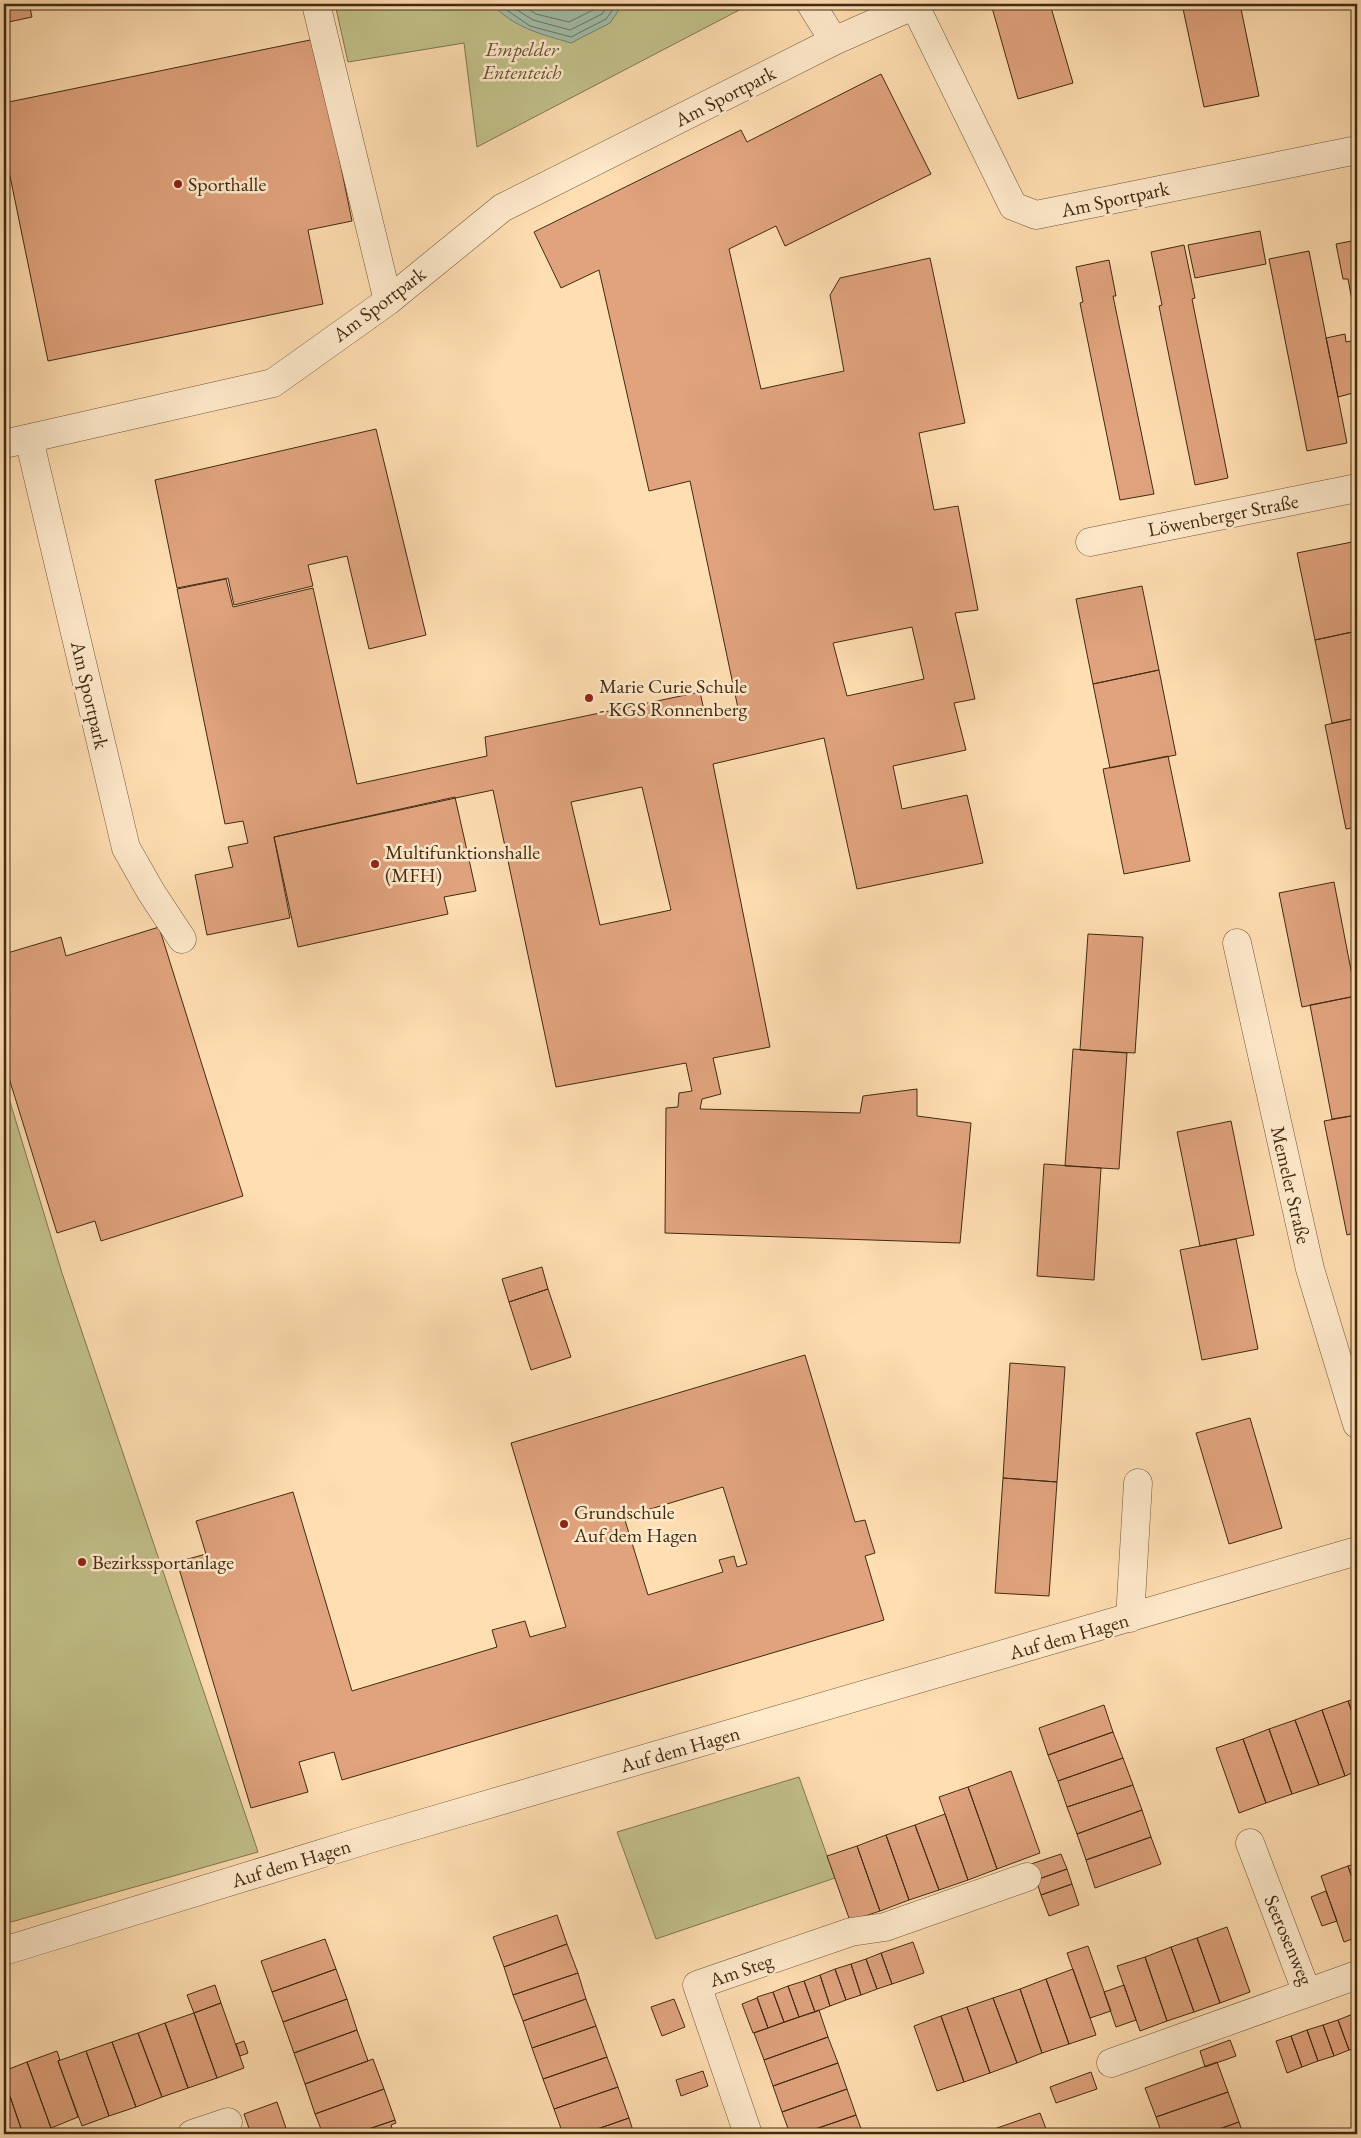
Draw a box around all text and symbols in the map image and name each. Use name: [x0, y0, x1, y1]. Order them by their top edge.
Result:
park label: Empelder Ententeich: [481, 36, 562, 85]
street label: Am Sportpark: [669, 59, 780, 133]
place label: Sporthalle: [188, 171, 266, 197]
street label: Am Sportpark: [1058, 175, 1172, 223]
marker: Sporthalle: [172, 178, 184, 190]
street label: Am Sportpark: [326, 260, 431, 348]
street label: Löwenberger Straße: [1145, 488, 1301, 542]
street label: Am Sportpark: [65, 638, 115, 752]
place label: Marie Curie Schule - KGS Ronnenberg: [599, 673, 747, 722]
marker: Marie Curie Schule - KGS Ronnenberg: [583, 692, 595, 704]
place label: Multifunktionshalle (MFH): [385, 839, 540, 888]
marker: Multifunktionshalle (MFH): [369, 858, 381, 870]
street label: Memeler Straße: [1265, 1124, 1317, 1247]
place label: Grundschule Auf dem Hagen: [573, 1499, 698, 1548]
marker: Grundschule Auf dem Hagen: [558, 1518, 570, 1530]
place label: Bezirkssportanlage: [92, 1549, 234, 1575]
marker: Bezirkssportanlage: [76, 1556, 88, 1568]
street label: Auf dem Hagen: [1005, 1606, 1132, 1666]
street label: Auf dem Hagen: [616, 1719, 743, 1779]
street label: Auf dem Hagen: [227, 1832, 354, 1894]
street label: Seerosenweg: [1258, 1891, 1320, 1989]
street label: Am Steg: [705, 1947, 776, 1993]

